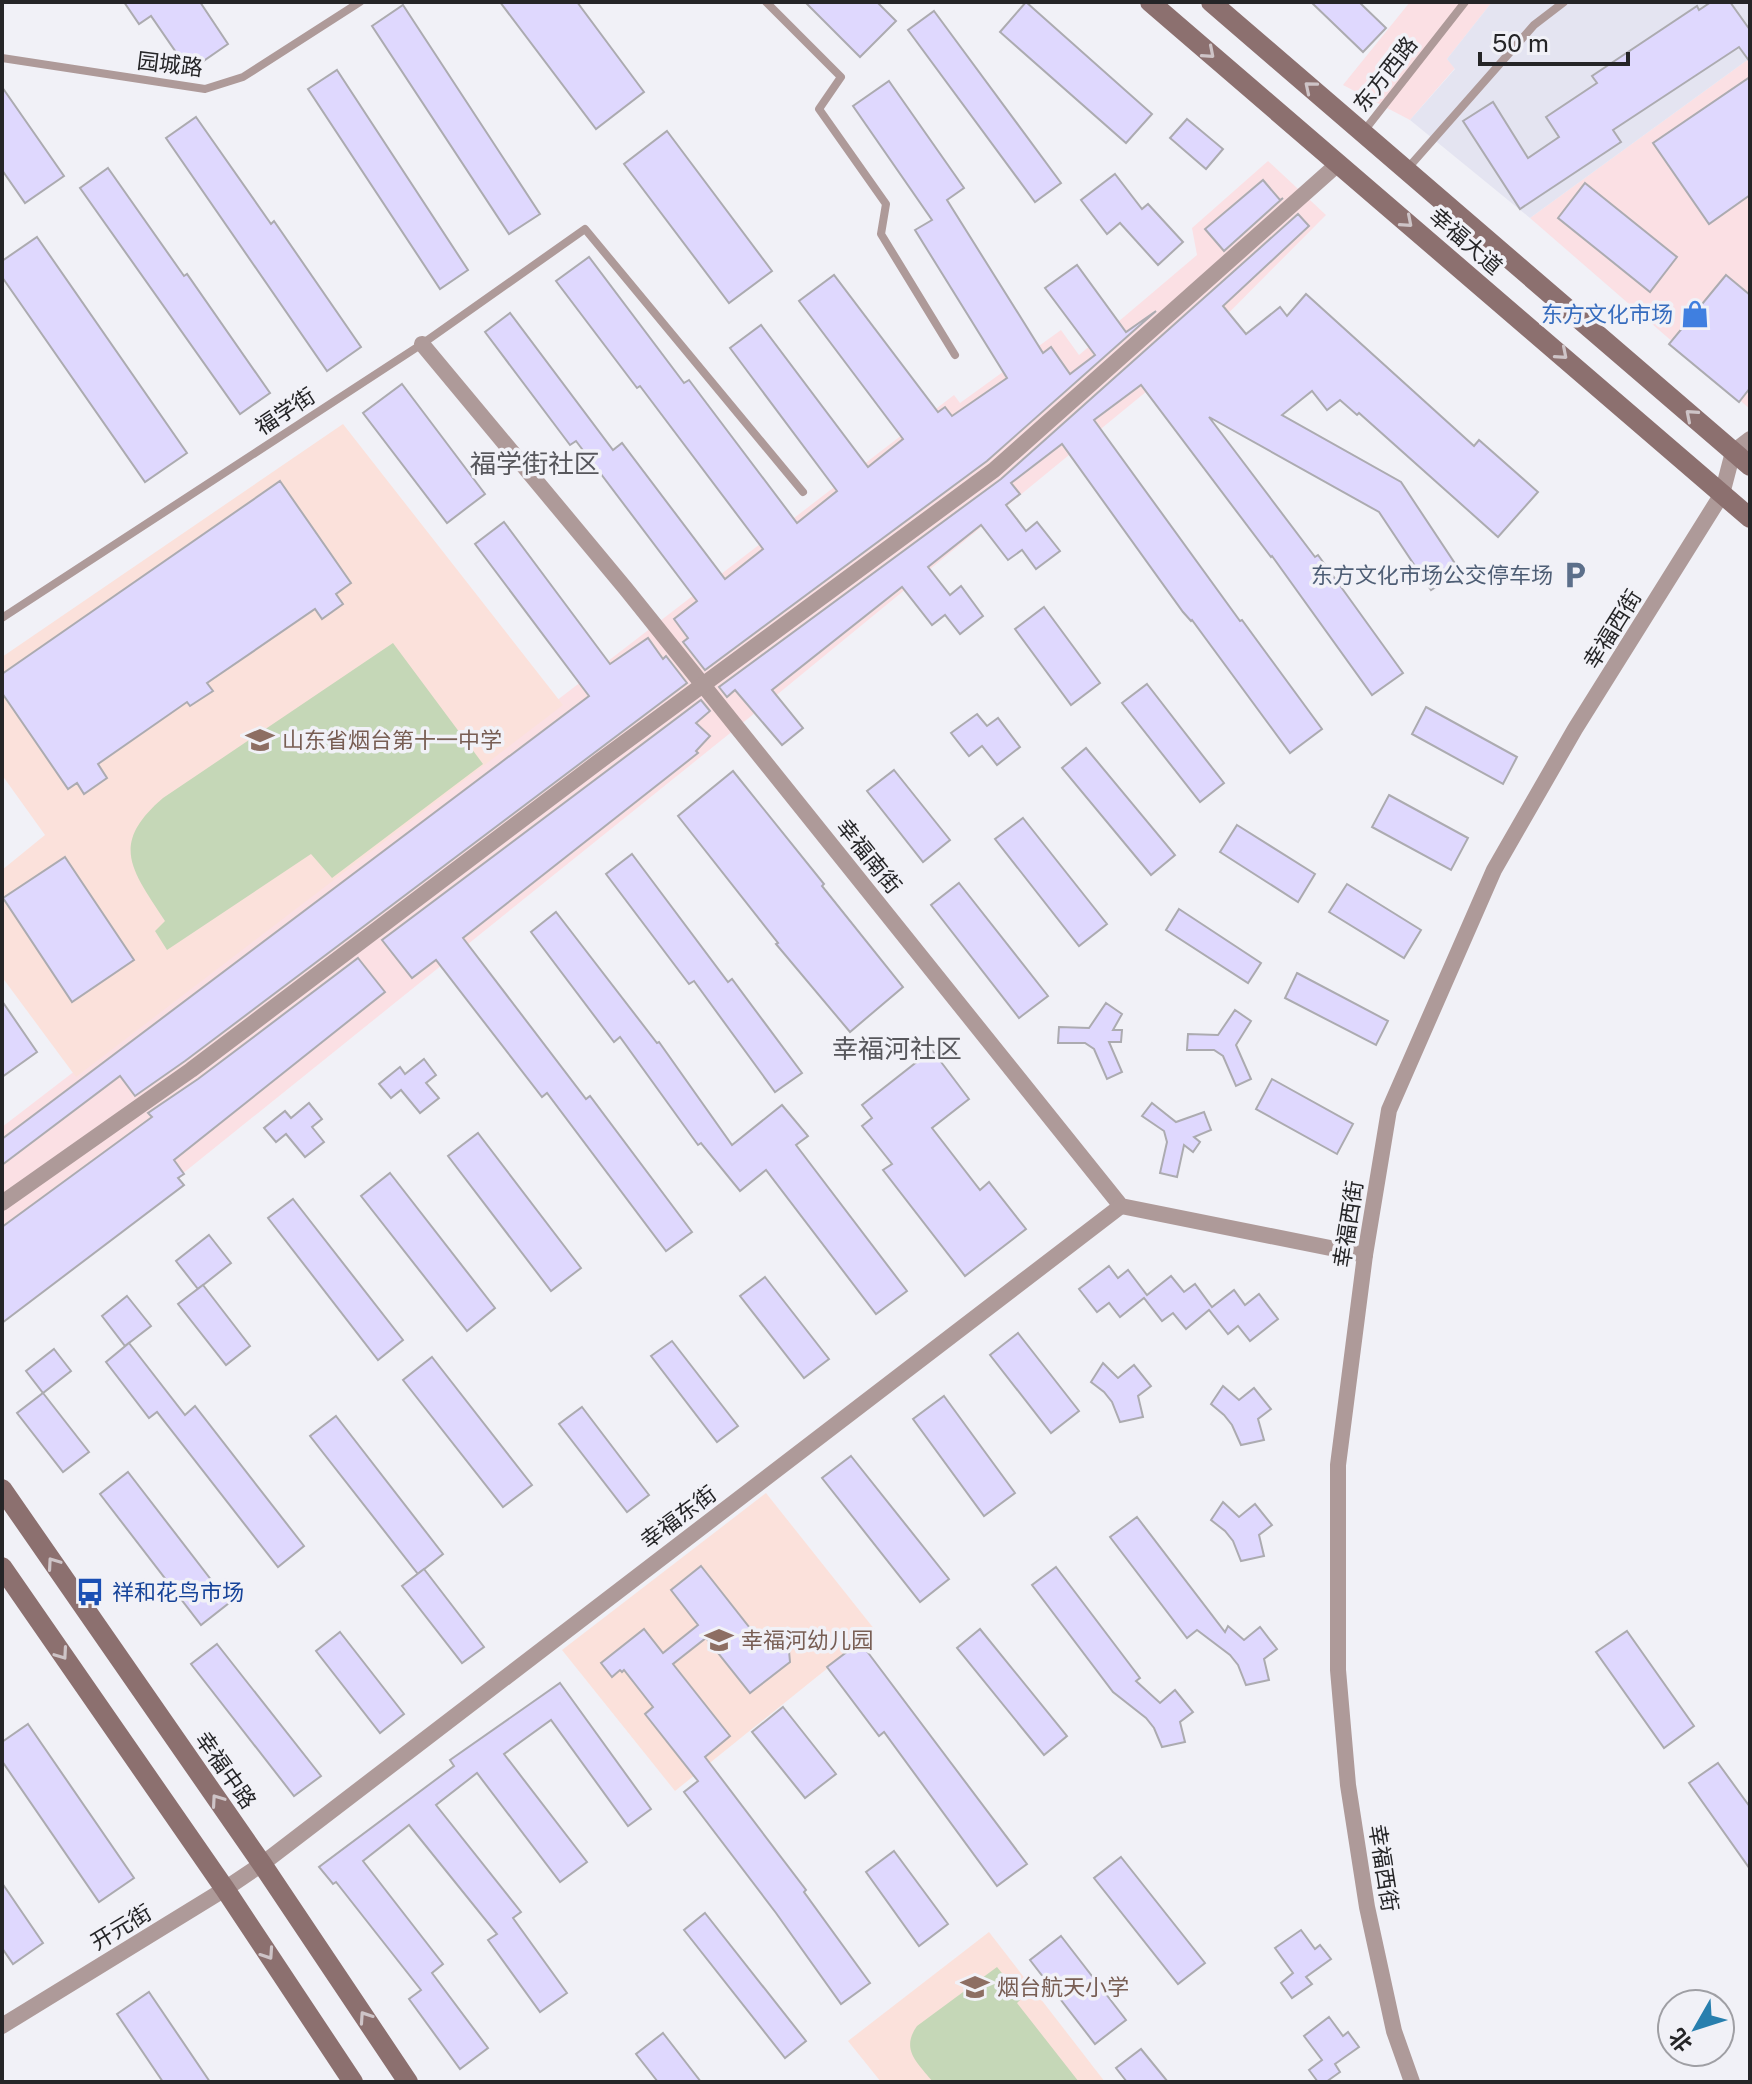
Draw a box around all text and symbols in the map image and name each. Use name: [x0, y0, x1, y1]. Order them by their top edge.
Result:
scale bar: [1480, 16, 1628, 66]
text: 50 m: [1492, 29, 1549, 57]
street label: 东方西路: [1348, 31, 1422, 117]
one-way arrow: [1200, 43, 1215, 58]
street label: 园城路: [136, 47, 204, 81]
one-way arrow: [1305, 82, 1320, 96]
street label: 幸福大道: [1424, 202, 1508, 280]
one-way arrow: [1398, 212, 1412, 227]
shop icon: 东方文化市场: [1680, 299, 1710, 329]
place label: 东方文化市场: [1541, 301, 1673, 327]
one-way arrow: [1552, 344, 1567, 359]
street label: 福学街: [250, 382, 320, 440]
one-way arrow: [1685, 410, 1700, 425]
district label: 福学街社区: [470, 448, 600, 479]
parking icon: 东方文化市场公交停车场: [1560, 560, 1590, 590]
place label: 东方文化市场公交停车场: [1311, 562, 1553, 588]
street label: 幸福西街: [1578, 585, 1646, 673]
school or university icon: 山东省烟台第十一中学: [245, 725, 275, 755]
place label: 山东省烟台第十一中学: [282, 727, 502, 753]
street label: 幸福南街: [831, 814, 907, 898]
district label: 幸福河社区: [832, 1033, 962, 1064]
street label: 幸福西街: [1328, 1179, 1368, 1269]
street label: 幸福东街: [635, 1480, 721, 1554]
one-way arrow: [48, 1557, 63, 1571]
bus stop icon: 祥和花鸟市场: [75, 1577, 105, 1607]
place label: 祥和花鸟市场: [112, 1579, 244, 1605]
school or university icon: 幸福河幼儿园: [704, 1625, 734, 1655]
place label: 幸福河幼儿园: [741, 1627, 873, 1653]
one-way arrow: [52, 1645, 67, 1659]
street label: 幸福中路: [190, 1726, 262, 1814]
one-way arrow: [212, 1794, 227, 1808]
street label: 幸福西街: [1364, 1823, 1404, 1913]
street label: 开元街: [86, 1899, 156, 1955]
one-way arrow: [259, 1946, 274, 1960]
school or university icon: 烟台航天小学: [960, 1972, 990, 2002]
place label: 烟台航天小学: [997, 1974, 1129, 2000]
north arrow: [1656, 1988, 1736, 2068]
one-way arrow: [359, 2012, 374, 2026]
text: 北: [1663, 2024, 1697, 2057]

